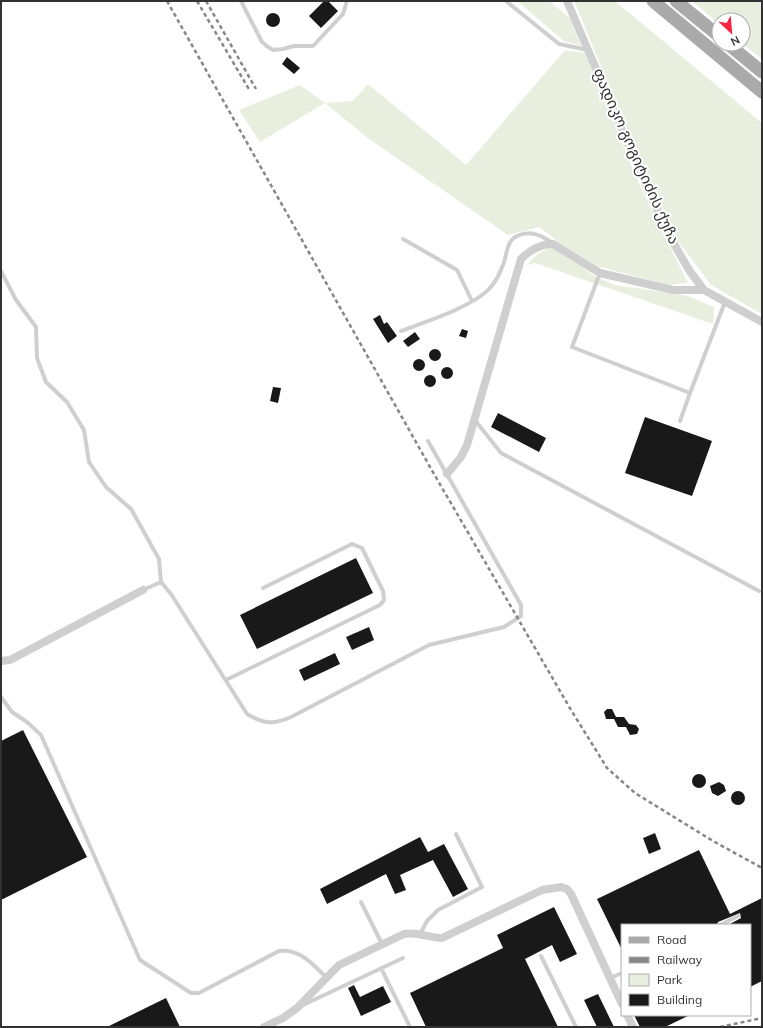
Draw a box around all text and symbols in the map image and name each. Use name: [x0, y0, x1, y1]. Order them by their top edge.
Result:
north arrow: [711, 12, 751, 52]
text: N: [729, 33, 742, 49]
street label: ფადიკო გოგიტიძის ქუჩა: [589, 65, 684, 247]
legend: [621, 924, 751, 1016]
text: Road: [657, 932, 686, 947]
text: Railway: [657, 952, 703, 967]
text: Park: [657, 972, 683, 987]
text: Building: [657, 992, 702, 1007]

